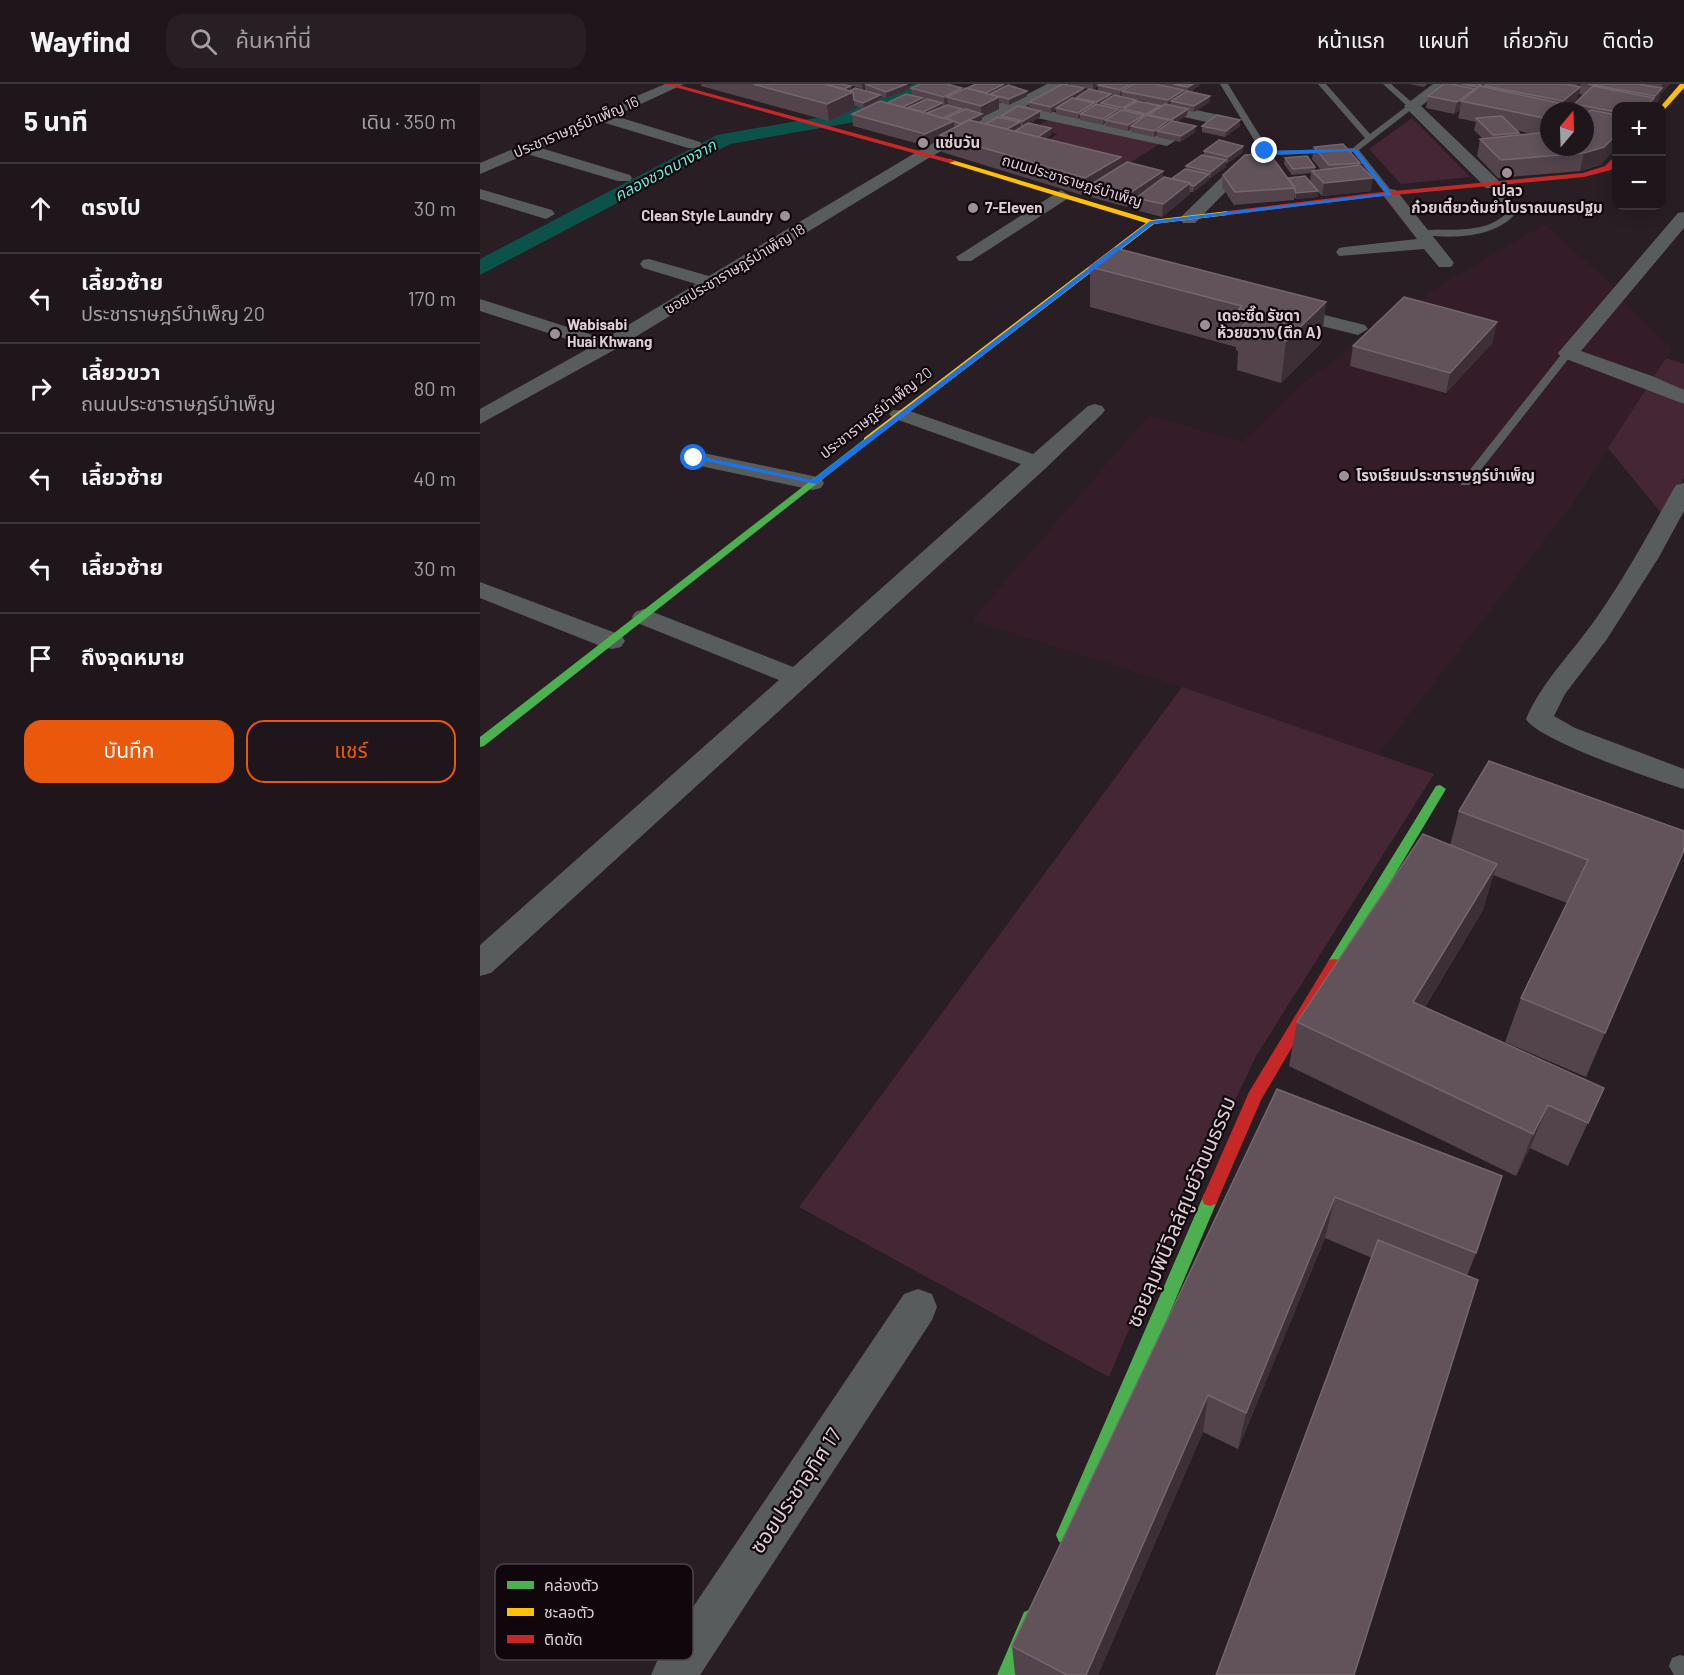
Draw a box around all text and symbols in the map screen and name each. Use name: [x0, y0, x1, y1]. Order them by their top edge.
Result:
search box: [166, 14, 586, 68]
text: Wayfind: [30, 24, 130, 58]
icon: search: [187, 25, 220, 58]
text: ค้นหาที่นี่: [235, 26, 311, 52]
text: หน้าแรก: [1317, 27, 1385, 52]
text: แผนที่: [1418, 27, 1469, 52]
text: เกี่ยวกับ: [1502, 27, 1569, 52]
text: ติดต่อ: [1602, 27, 1654, 52]
street label: ประชาราษฎร์บำเพ็ญ 16: [510, 92, 641, 161]
north arrow: [1540, 102, 1594, 156]
map controls: [1612, 102, 1666, 210]
button: +: [1612, 102, 1666, 156]
text: 5 นาที: [24, 105, 88, 136]
text: เดิน · 350 m: [361, 109, 456, 133]
place label: แซ่บวัน: [935, 133, 980, 151]
water label: คลองชวดบางจาก: [611, 134, 720, 204]
marker: แซ่บวัน: [916, 136, 930, 150]
route end: [1251, 137, 1277, 163]
street label: ถนนประชาราษฎร์บำเพ็ญ: [1000, 150, 1145, 210]
button: −: [1612, 156, 1666, 210]
marker: เปลว ก๋วยเตี๋ยวต้มยำโบราณนครปฐม: [1500, 166, 1514, 180]
place label: เปลว ก๋วยเตี๋ยวต้มยำโบราณนครปฐม: [1411, 181, 1603, 216]
icon: ahead: [24, 192, 57, 225]
text: ตรงไป: [81, 193, 141, 219]
text: 30 m: [414, 196, 456, 220]
place label: 7-Eleven: [985, 198, 1042, 216]
marker: 7-Eleven: [966, 201, 980, 215]
place label: Clean Style Laundry: [641, 206, 773, 224]
marker: Clean Style Laundry: [778, 209, 792, 223]
street label: ซอยประชาราษฎร์บำเพ็ญ 18: [661, 219, 808, 317]
text: เลี้ยวซ้าย: [81, 268, 163, 294]
icon: left: [24, 282, 57, 315]
text: 170 m: [408, 286, 456, 310]
text: ประชาราษฎร์บำเพ็ญ 20: [81, 301, 265, 325]
place label: เดอะซี๊ด รัชดา ห้วยขวาง (ตึก A): [1217, 305, 1321, 341]
place label: Wabisabi Huai Khwang: [567, 315, 652, 350]
marker: เดอะซี๊ด รัชดา ห้วยขวาง (ตึก A): [1198, 318, 1212, 332]
marker: Wabisabi Huai Khwang: [548, 327, 562, 341]
text: เลี้ยวขวา: [81, 358, 161, 384]
street label: ประชาราษฎร์บำเพ็ญ 20: [815, 363, 935, 462]
icon: right: [24, 372, 57, 405]
text: 80 m: [414, 376, 456, 400]
text: ถนนประชาราษฎร์บำเพ็ญ: [81, 391, 276, 415]
route start: [680, 444, 706, 470]
icon: left: [24, 462, 57, 495]
text: เลี้ยวซ้าย: [81, 463, 163, 489]
text: 40 m: [413, 466, 456, 490]
place label: โรงเรียนประชาราษฎร์บำเพ็ญ: [1356, 466, 1535, 484]
marker: โรงเรียนประชาราษฎร์บำเพ็ญ: [1337, 469, 1351, 483]
icon: left: [24, 552, 57, 585]
text: เลี้ยวซ้าย: [81, 553, 163, 579]
text: 30 m: [414, 556, 456, 580]
icon: arrive: [24, 642, 57, 675]
text: ถึงจุดหมาย: [81, 643, 185, 669]
button: บันทึก: [24, 720, 234, 783]
button: แชร์: [246, 720, 456, 783]
street label: ซอยลุมพินีวิลล์ศูนย์วัฒนธรรม: [1120, 1092, 1241, 1331]
street label: ซอยประชาอุทิศ 17: [744, 1423, 848, 1559]
legend: [495, 1564, 693, 1660]
text: คล่องตัว: [544, 1575, 599, 1594]
text: ชะลอตัว: [544, 1602, 595, 1621]
text: ติดขัด: [544, 1629, 583, 1648]

